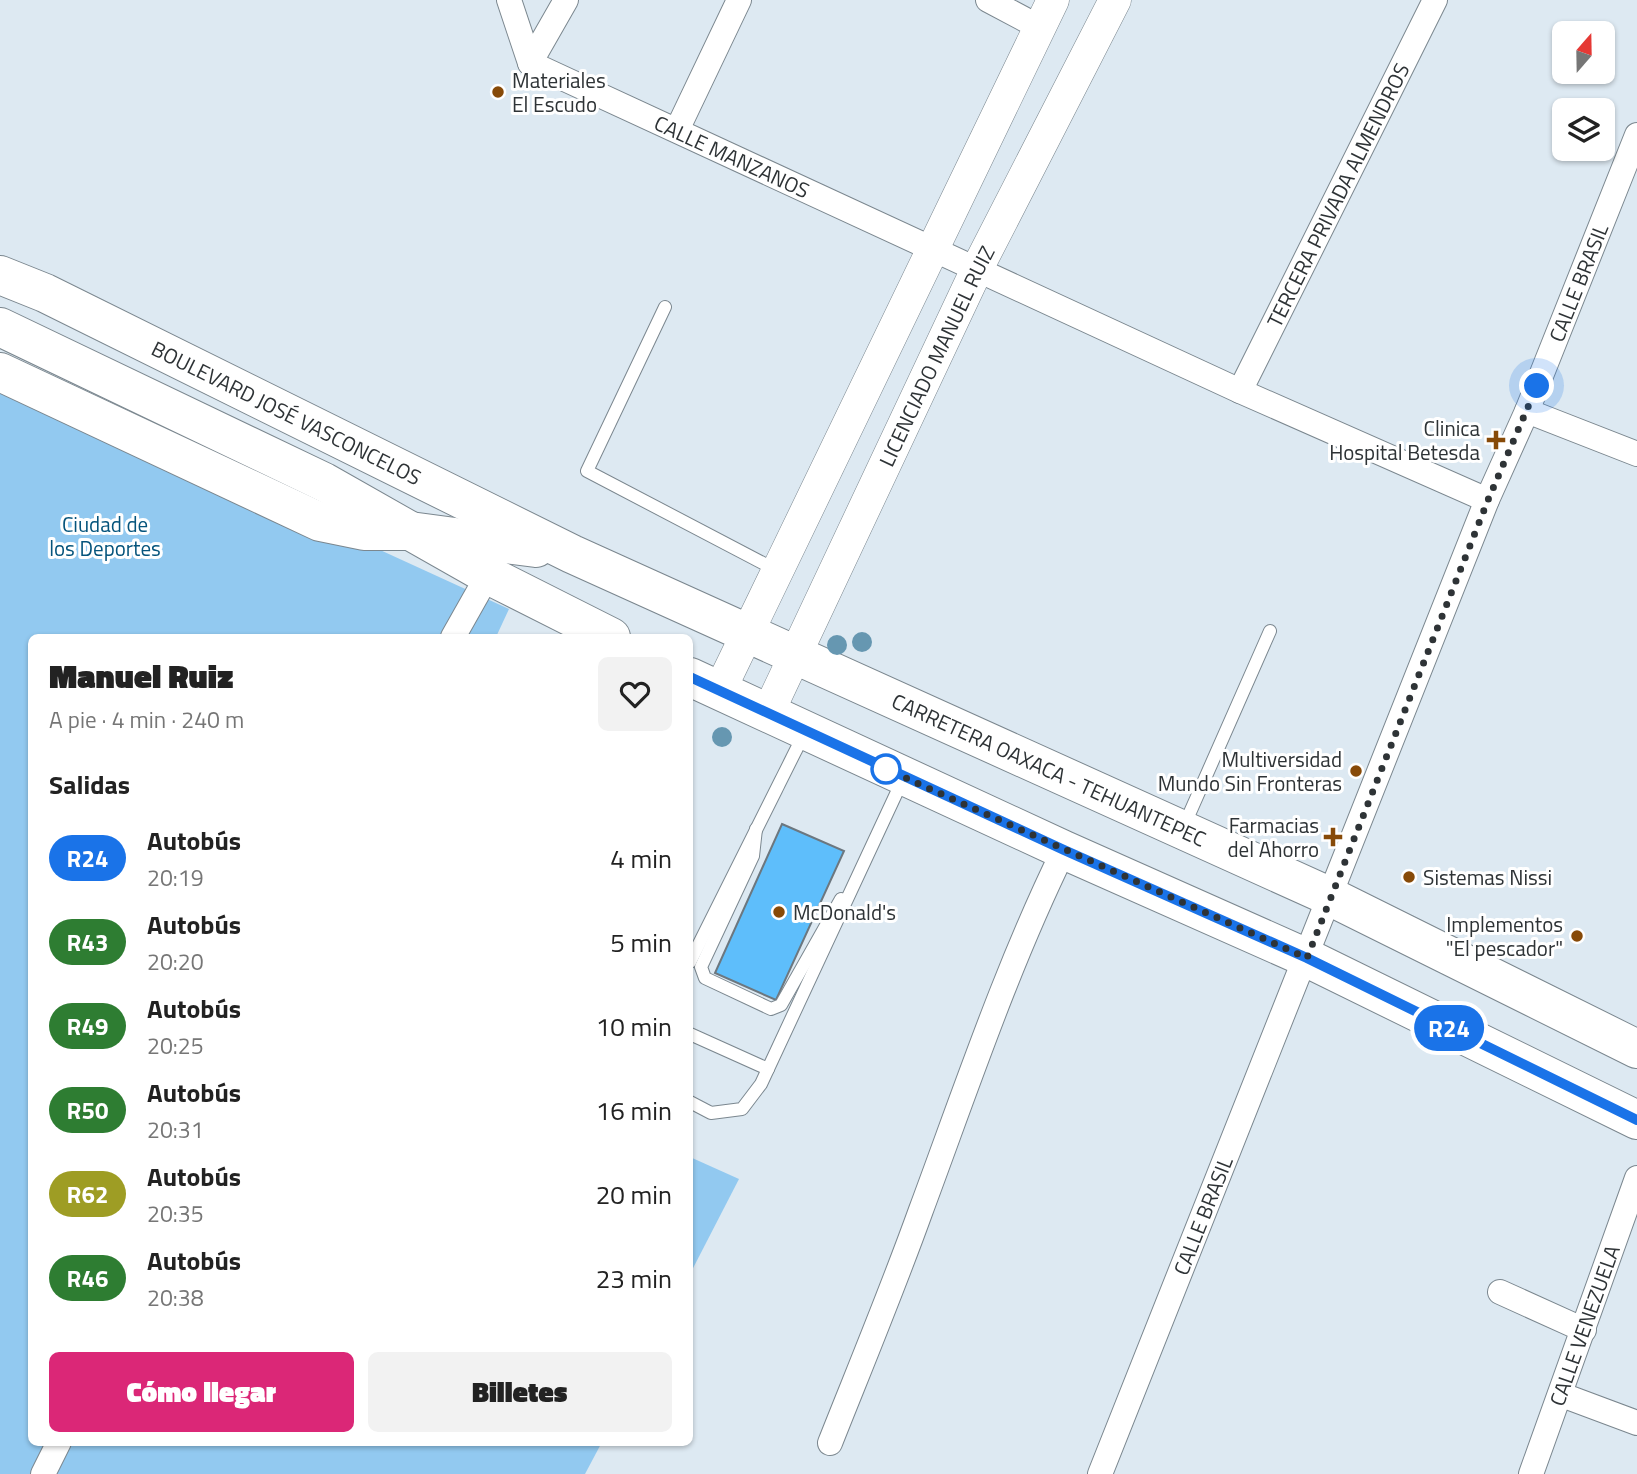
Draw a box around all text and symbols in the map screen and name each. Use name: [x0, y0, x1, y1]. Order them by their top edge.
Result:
north arrow: [1552, 21, 1615, 84]
map controls: [1552, 21, 1615, 161]
street label: TERCERA PRIVADA ALMENDROS: [1258, 57, 1417, 333]
place label: Materiales El Escudo: [512, 64, 606, 120]
marker: Materiales El Escudo: [490, 84, 506, 100]
button: layers: [1552, 98, 1615, 161]
street label: CALLE MANZANOS: [649, 107, 815, 206]
street label: CALLE BRASIL: [1540, 218, 1616, 346]
street label: LICENCIADO MANUEL RUIZ: [870, 240, 1002, 472]
street label: BOULEVARD JOSÉ VASCONCELOS: [146, 332, 427, 493]
your location: [1519, 368, 1554, 403]
place label: Clinica Hospital Betesda: [1329, 412, 1480, 468]
marker: Clinica Hospital Betesda: [1486, 430, 1506, 450]
park label: Ciudad de los Deportes: [49, 508, 161, 564]
text: Manuel Ruiz: [49, 651, 233, 701]
button: heart: [598, 657, 672, 731]
street label: CARRETERA OAXACA - TEHUANTEPEC: [887, 685, 1211, 854]
text: A pie · 4 min · 240 m: [49, 702, 244, 737]
place label: Multiversidad Mundo Sin Fronteras: [1158, 743, 1342, 799]
unlabelled marker: [871, 754, 901, 784]
marker: Multiversidad Mundo Sin Fronteras: [1348, 763, 1364, 779]
text: Salidas: [49, 765, 130, 804]
place label: Farmacias del Ahorro: [1228, 809, 1319, 865]
text: Autobús: [147, 821, 241, 860]
marker: Farmacias del Ahorro: [1325, 829, 1341, 845]
text: 4 min: [610, 839, 672, 878]
text: R24: [67, 840, 108, 876]
text: 20:19: [147, 860, 204, 895]
place label: Sistemas Nissi: [1423, 861, 1552, 893]
marker: Sistemas Nissi: [1401, 869, 1417, 885]
place label: McDonald's: [793, 896, 896, 928]
marker: McDonald's: [771, 904, 787, 920]
text: Autobús: [147, 905, 241, 944]
place label: Implementos "El pescador": [1446, 908, 1563, 964]
text: 5 min: [610, 923, 672, 962]
text: R43: [67, 924, 108, 960]
marker: Implementos "El pescador": [1569, 928, 1585, 944]
text: 20:20: [147, 944, 204, 979]
text: Autobús: [147, 989, 241, 1028]
line badge: R24: [1409, 1005, 1489, 1051]
text: 10 min: [596, 1007, 672, 1046]
text: R49: [67, 1008, 108, 1044]
text: R24: [1428, 1010, 1470, 1046]
text: 20:25: [147, 1028, 204, 1063]
text: Autobús: [147, 1073, 241, 1112]
text: 16 min: [596, 1091, 672, 1130]
text: R50: [67, 1092, 108, 1128]
text: 20:31: [147, 1112, 204, 1147]
street label: CALLE BRASIL: [1165, 1152, 1241, 1280]
text: Autobús: [147, 1157, 241, 1196]
text: 20 min: [596, 1175, 672, 1214]
text: R62: [67, 1176, 108, 1212]
text: 20:35: [147, 1196, 204, 1231]
street label: CALLE VENEZUELA: [1541, 1240, 1628, 1410]
text: Autobús: [147, 1241, 241, 1280]
text: 23 min: [596, 1259, 672, 1298]
text: R46: [67, 1260, 108, 1296]
text: 20:38: [147, 1280, 204, 1315]
button: Cómo llegar: [49, 1352, 354, 1432]
button: Billetes: [368, 1352, 672, 1432]

